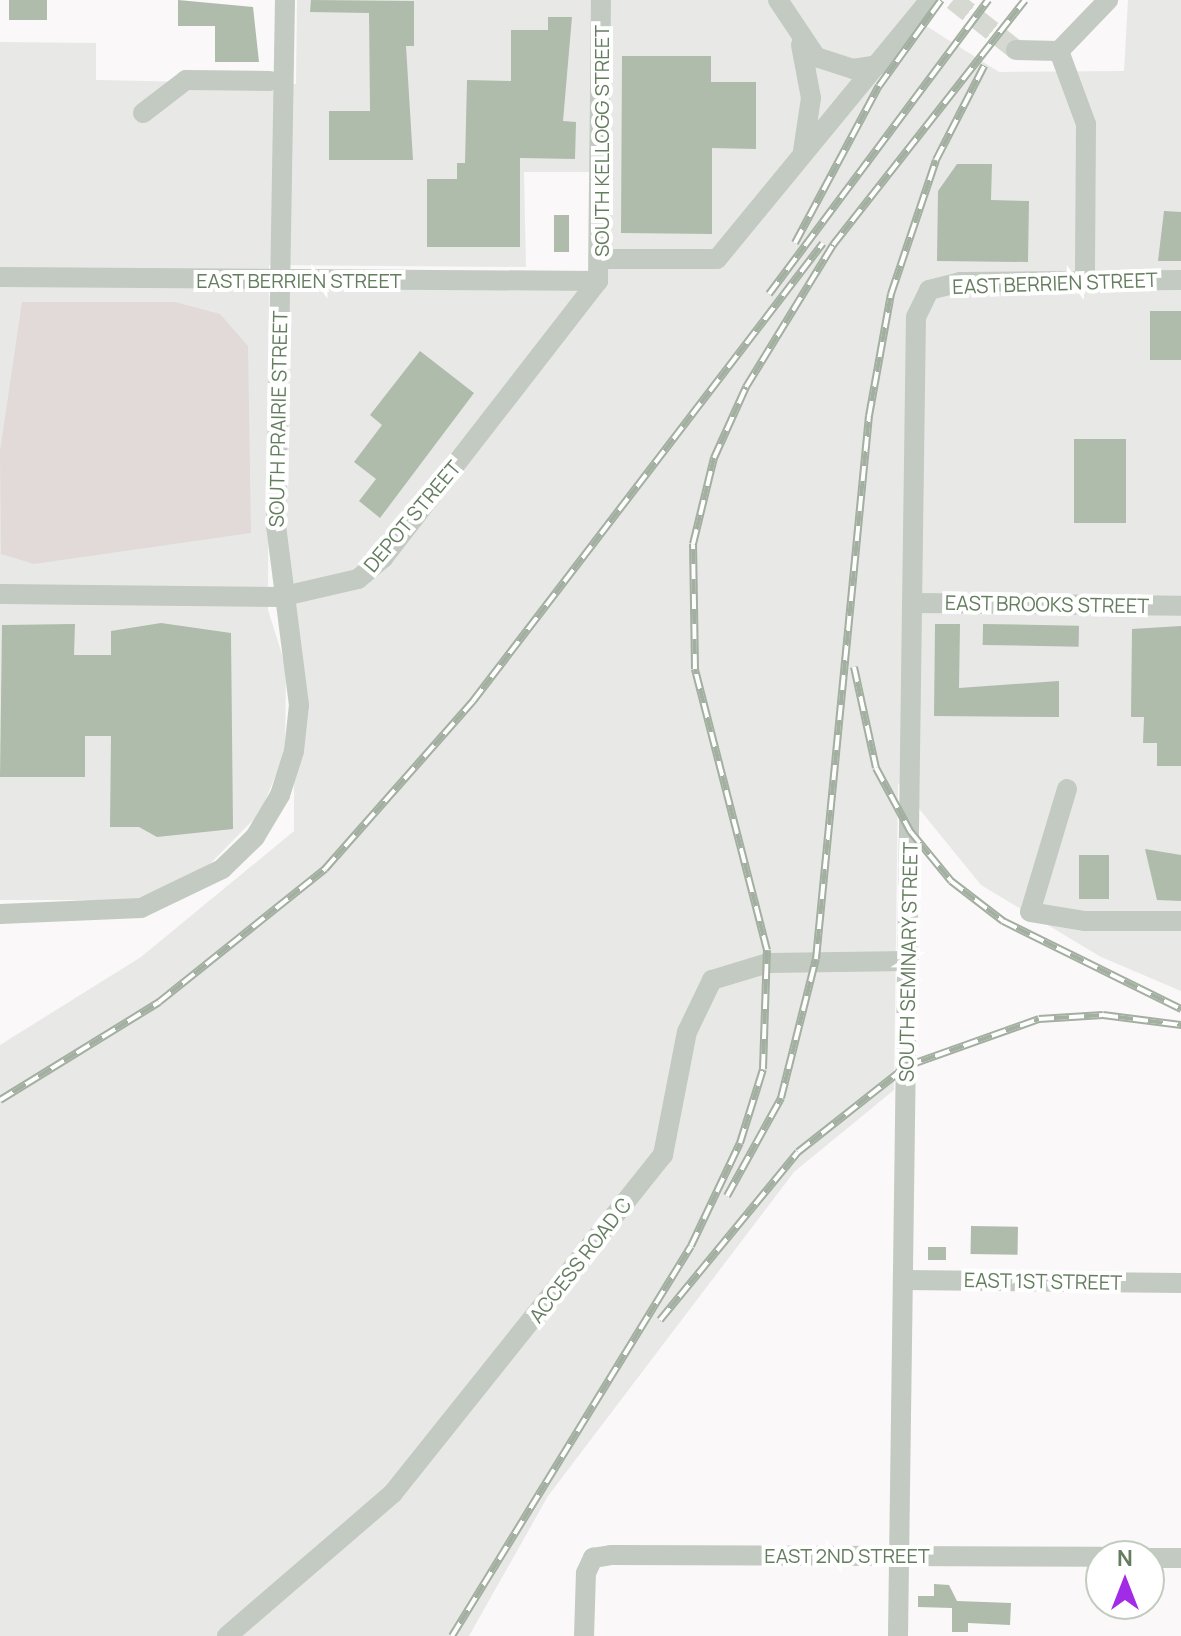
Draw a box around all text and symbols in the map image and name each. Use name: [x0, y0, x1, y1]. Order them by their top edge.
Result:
street label: SOUTH KELLOGG STREET: [589, 25, 613, 257]
street label: EAST BERRIEN STREET: [952, 267, 1158, 299]
street label: EAST BERRIEN STREET: [196, 268, 402, 292]
street label: SOUTH PRAIRIE STREET: [264, 310, 292, 528]
street label: DEPOT STREET: [358, 455, 466, 577]
street label: EAST BROOKS STREET: [944, 590, 1150, 618]
street label: SOUTH SEMINARY STREET: [894, 841, 922, 1083]
street label: ACCESS ROAD C: [524, 1193, 636, 1327]
street label: EAST 1ST STREET: [963, 1268, 1123, 1294]
north arrow: [1085, 1540, 1165, 1620]
street label: EAST 2ND STREET: [764, 1543, 930, 1567]
text: N: [1117, 1543, 1133, 1573]

